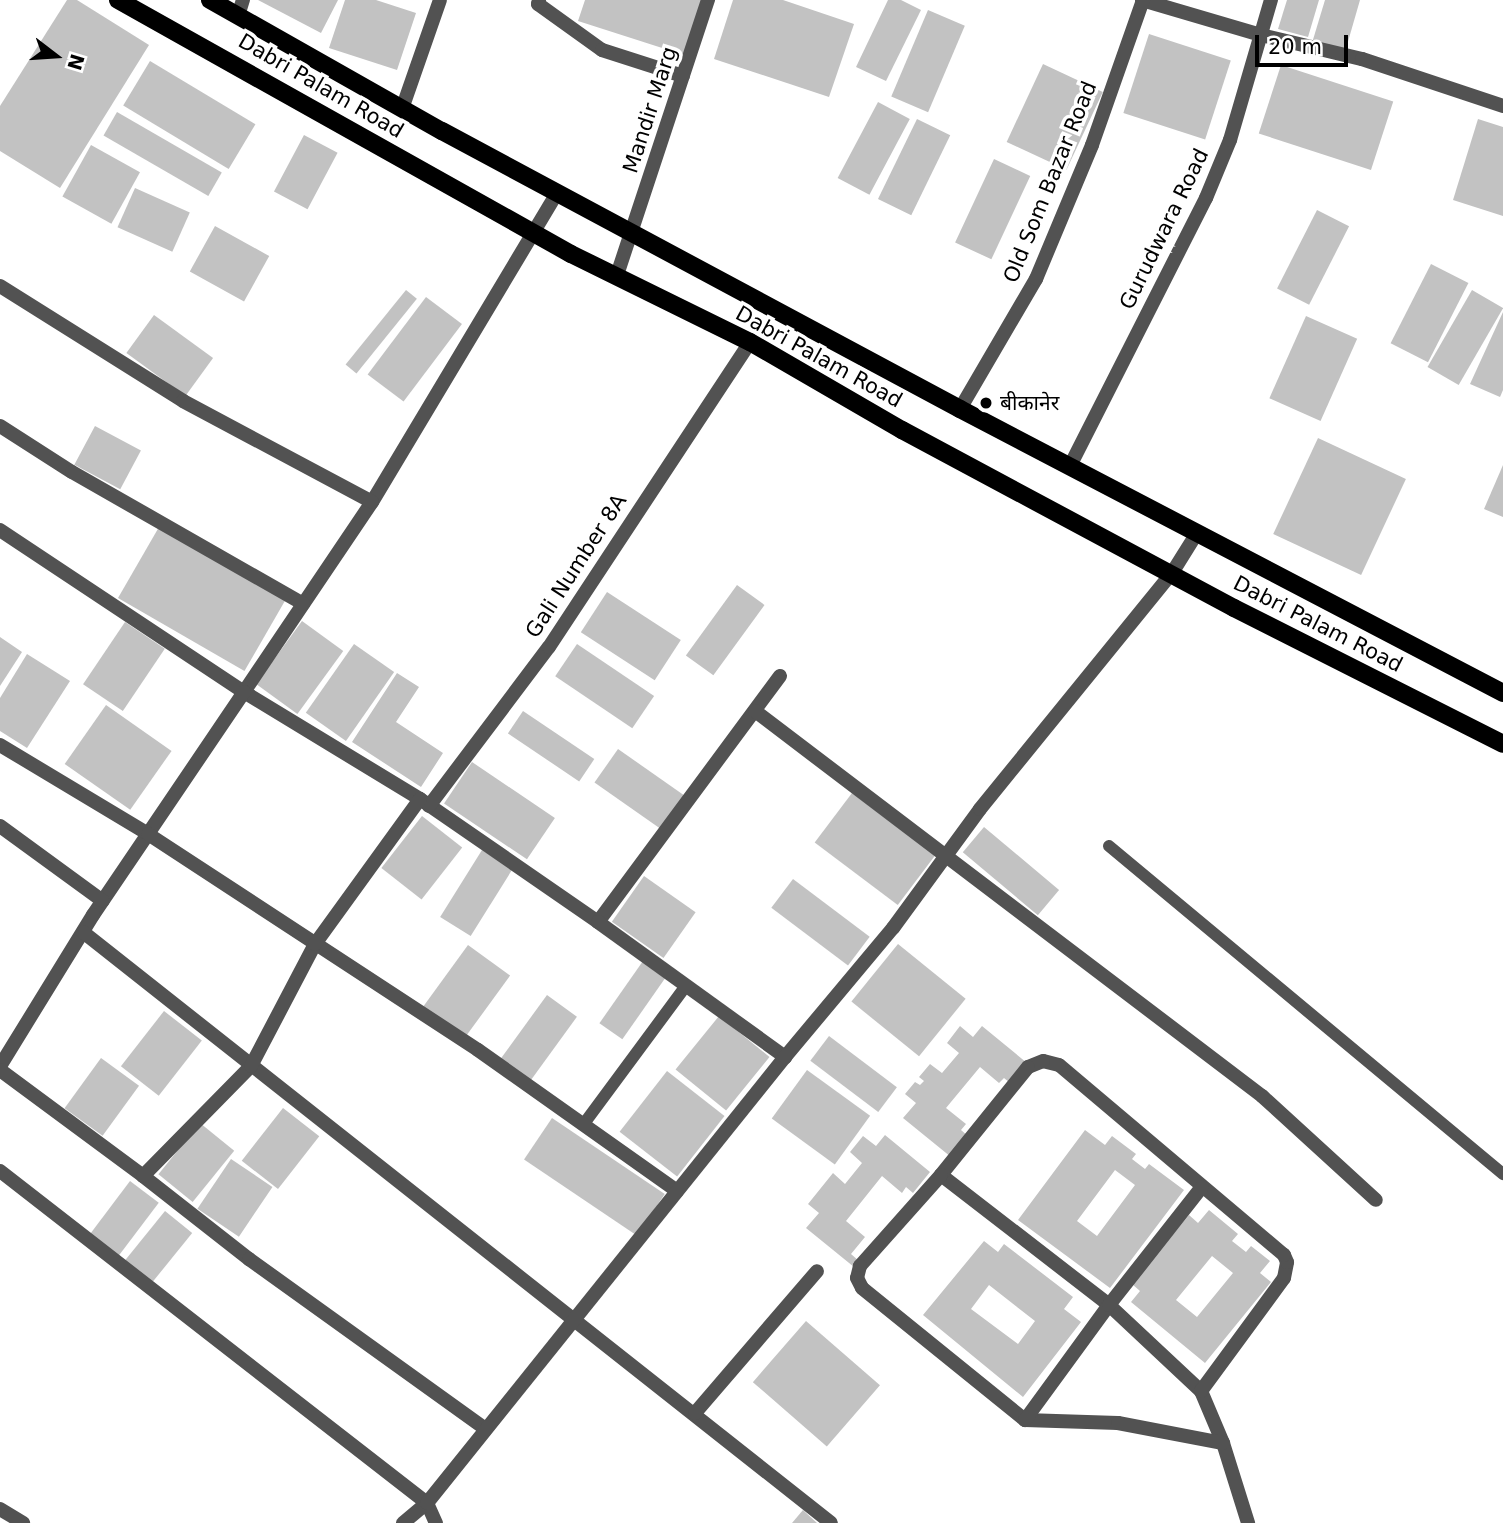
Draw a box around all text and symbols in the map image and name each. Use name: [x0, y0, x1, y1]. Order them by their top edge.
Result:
north arrow: [21, 21, 91, 91]
scale bar: [1258, 21, 1351, 65]
street label: Dabri Palam Road: [234, 28, 408, 144]
text: 20 m: [1268, 35, 1322, 59]
street label: Mandir Marg: [618, 44, 682, 176]
text: N: [63, 51, 89, 73]
street label: Old Som Bazar Road: [998, 78, 1102, 286]
street label: Gurudwara Road: [1114, 144, 1214, 314]
street label: Dabri Palam Road: [731, 301, 907, 413]
place label: बीकानेर: [1000, 390, 1059, 416]
marker: बीकानेर: [978, 395, 994, 411]
street label: Gali Number 8A: [520, 489, 632, 643]
street label: Dabri Palam Road: [1229, 570, 1407, 678]

